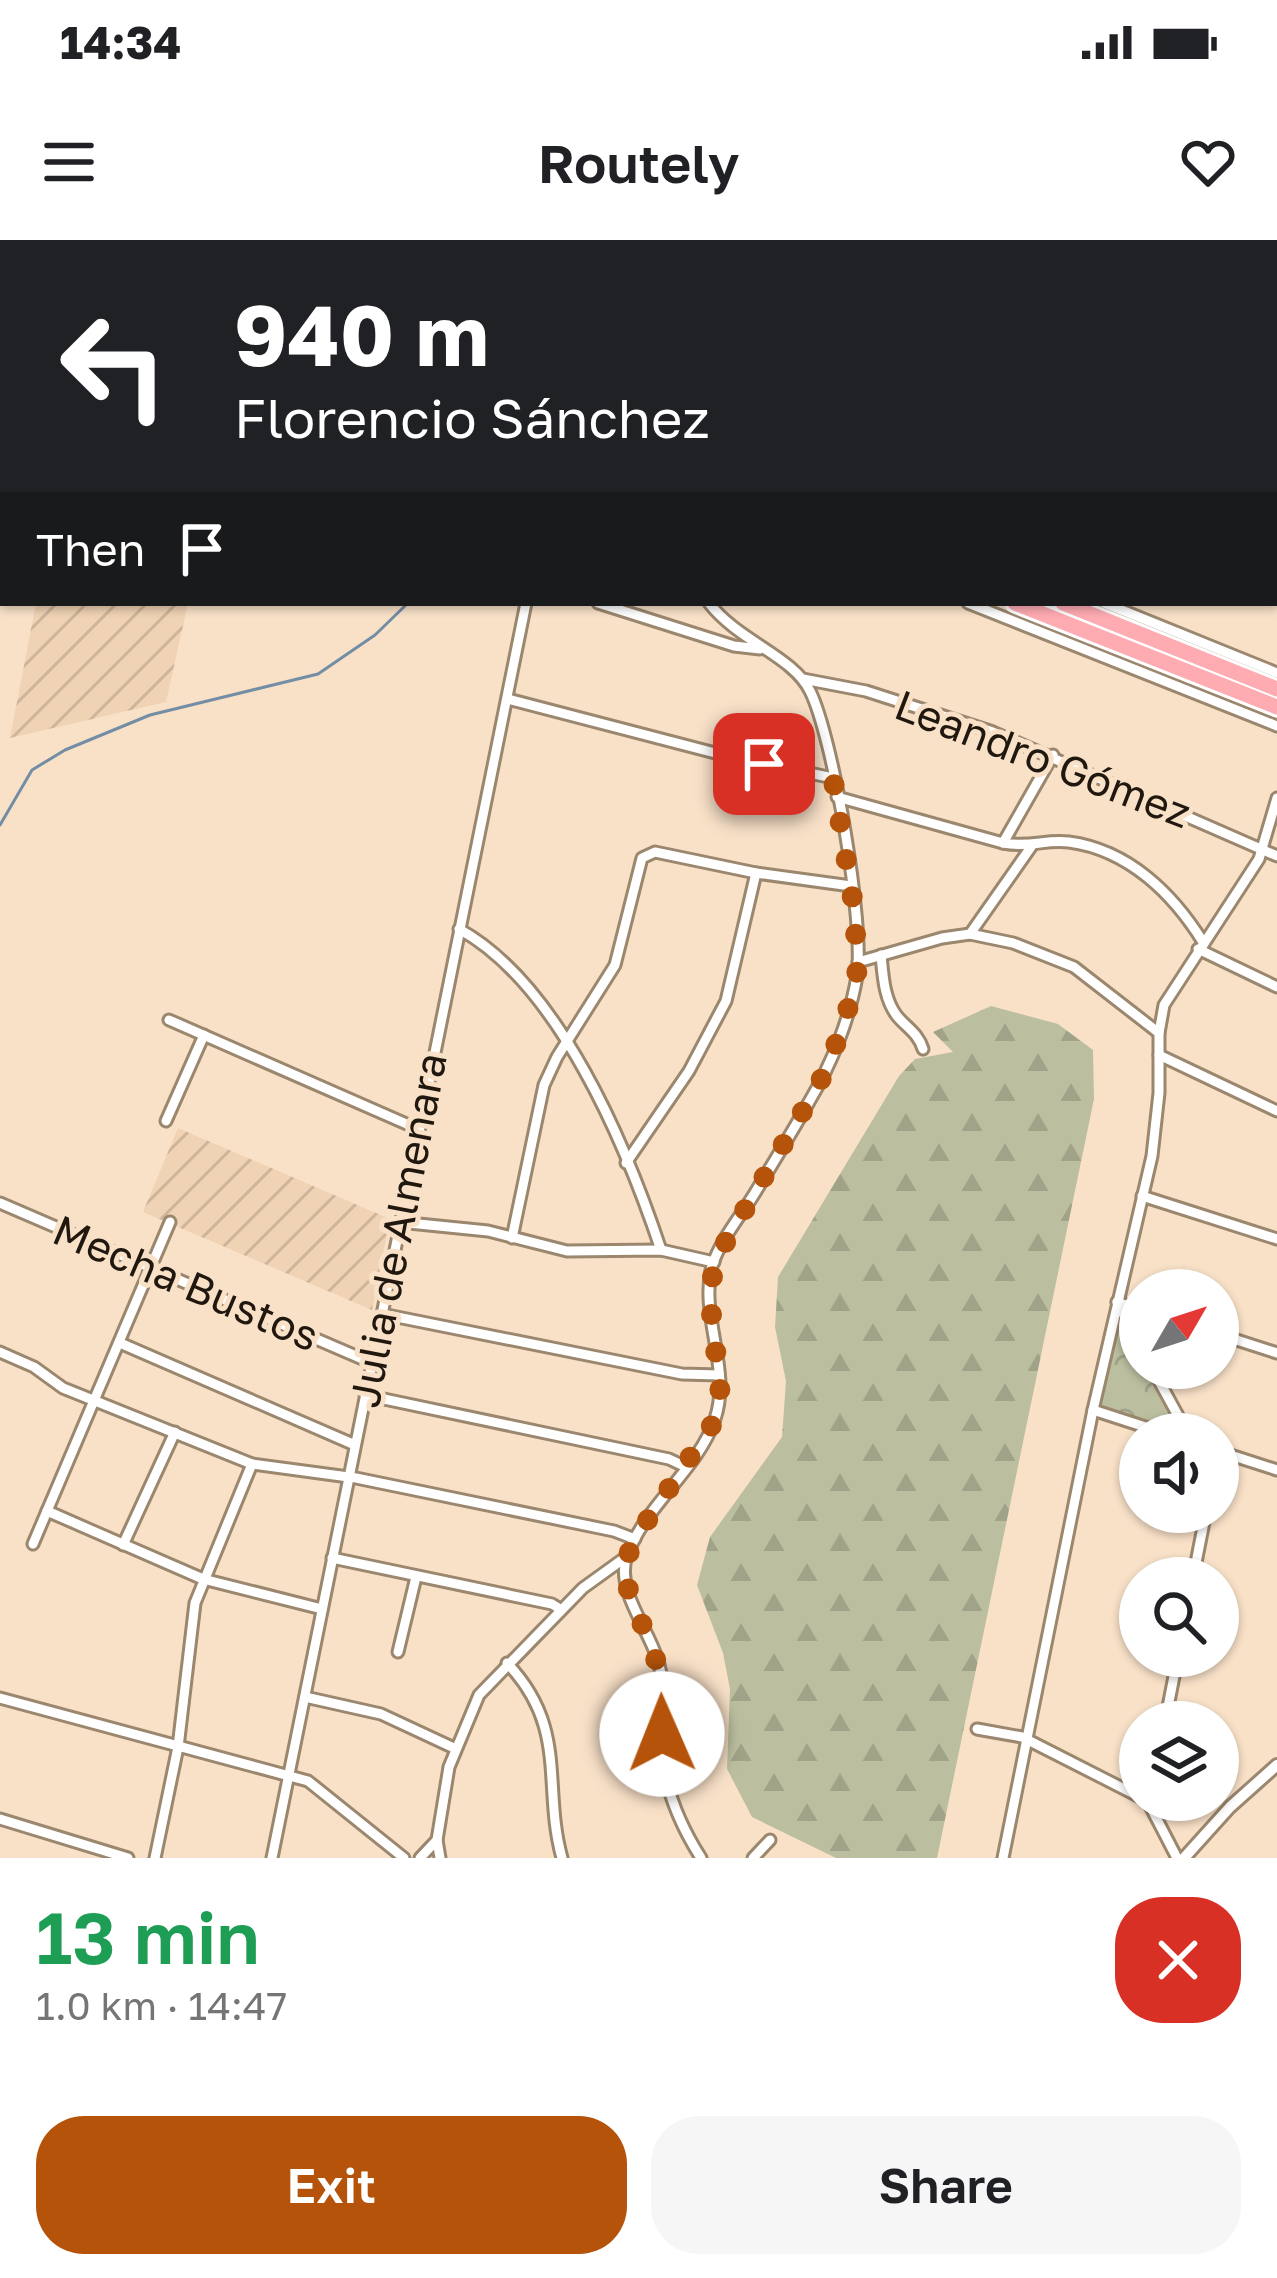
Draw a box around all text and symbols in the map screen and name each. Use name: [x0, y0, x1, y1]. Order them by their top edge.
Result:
text: 14:34: [60, 15, 181, 69]
icon: menu: [36, 129, 102, 195]
icon: heart: [1175, 129, 1241, 195]
text: Routely: [538, 130, 739, 195]
text: 940 m: [234, 284, 489, 384]
icon: left: [36, 288, 192, 444]
text: Florencio Sánchez: [234, 385, 710, 450]
icon: arrive: [169, 516, 235, 582]
text: Then: [36, 522, 145, 576]
street label: Leandro Gómez: [888, 679, 1198, 837]
pin: [713, 713, 815, 815]
icon: arrive: [731, 731, 797, 797]
street label: Julia de Almenara: [338, 1048, 456, 1411]
street label: Mecha Bustos: [46, 1204, 327, 1360]
north arrow: [1119, 1269, 1239, 1389]
map controls: [1119, 1269, 1239, 1821]
button: sound: [1119, 1413, 1239, 1533]
button: search: [1119, 1557, 1239, 1677]
position arrow: [599, 1671, 725, 1797]
button: layers: [1119, 1701, 1239, 1821]
text: 13 min: [36, 1893, 260, 1980]
button: close: [1115, 1897, 1241, 2023]
text: 1.0 km · 14:47: [36, 1982, 287, 2029]
button: Exit: [36, 2116, 627, 2254]
button: Share: [651, 2116, 1241, 2254]

